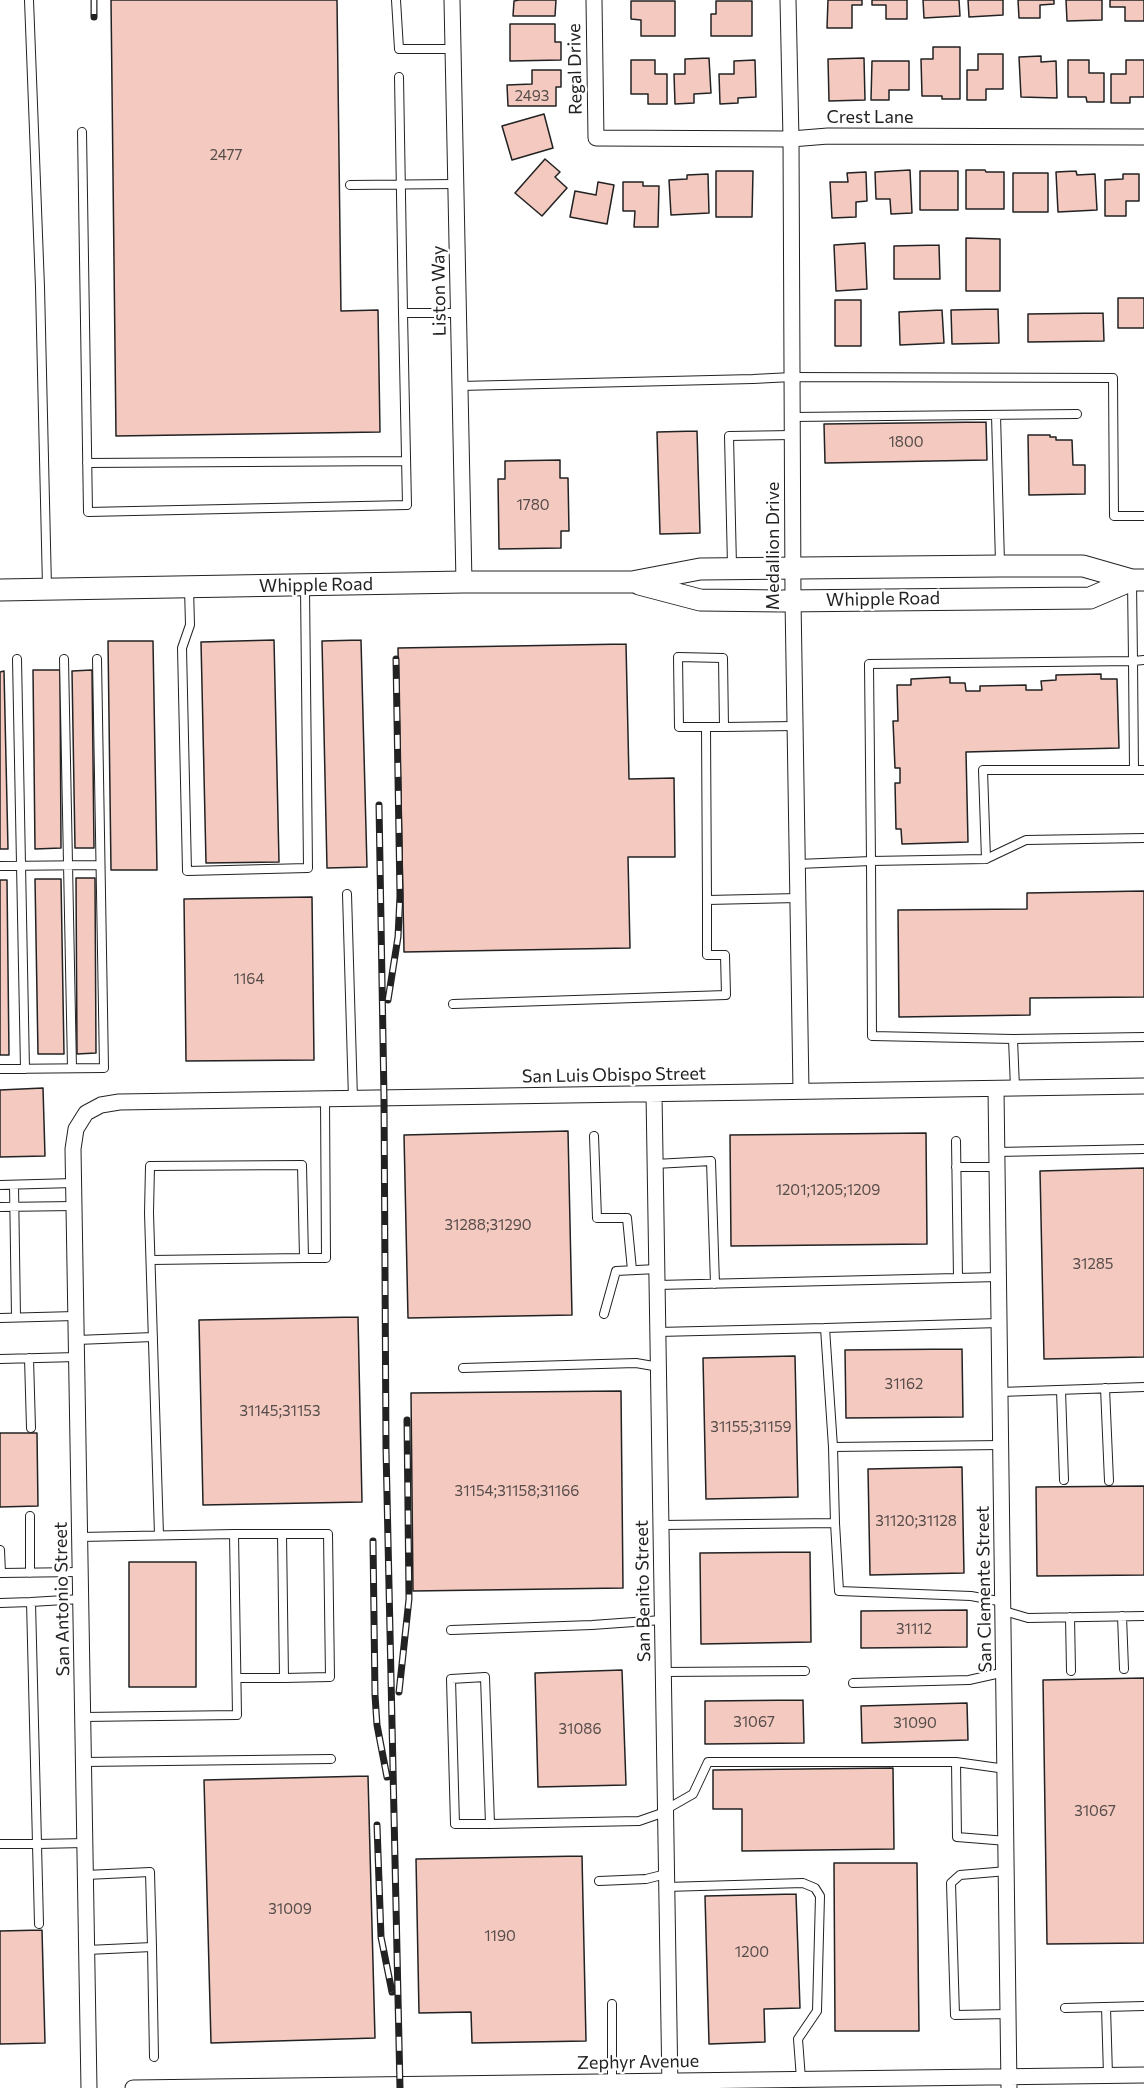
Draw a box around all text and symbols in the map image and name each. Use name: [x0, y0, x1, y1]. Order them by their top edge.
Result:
street label: Regal Drive: [563, 23, 587, 115]
house number: 2493: [515, 87, 549, 105]
street label: Crest Lane: [826, 106, 914, 128]
house number: 2477: [210, 146, 242, 164]
street label: Liston Way: [427, 245, 451, 337]
house number: 1800: [888, 433, 924, 451]
street label: Medallion Drive: [762, 482, 784, 610]
house number: 1780: [516, 496, 550, 514]
street label: Whipple Road: [259, 573, 373, 597]
street label: Whipple Road: [826, 587, 940, 611]
house number: 1164: [234, 970, 264, 988]
street label: San Luis Obispo Street: [522, 1063, 706, 1087]
house number: 1201;1205;1209: [776, 1181, 880, 1199]
house number: 31288;31290: [444, 1216, 532, 1234]
house number: 31285: [1073, 1255, 1113, 1273]
house number: 31162: [885, 1375, 923, 1393]
house number: 31145;31153: [239, 1402, 321, 1420]
house number: 31155;31159: [710, 1418, 792, 1436]
house number: 31154;31158;31166: [455, 1482, 579, 1500]
street label: San Clemente Street: [972, 1505, 996, 1673]
house number: 31120;31128: [875, 1512, 957, 1530]
street label: San Benito Street: [631, 1520, 655, 1662]
street label: San Antonio Street: [50, 1522, 74, 1676]
house number: 31112: [896, 1620, 932, 1638]
house number: 31067: [733, 1713, 775, 1731]
house number: 31090: [893, 1714, 937, 1732]
house number: 31086: [559, 1720, 601, 1738]
house number: 31067: [1074, 1802, 1116, 1820]
house number: 31009: [268, 1900, 312, 1918]
house number: 1190: [484, 1927, 516, 1945]
house number: 1200: [735, 1943, 769, 1961]
street label: Zephyr Avenue: [577, 2050, 699, 2074]

